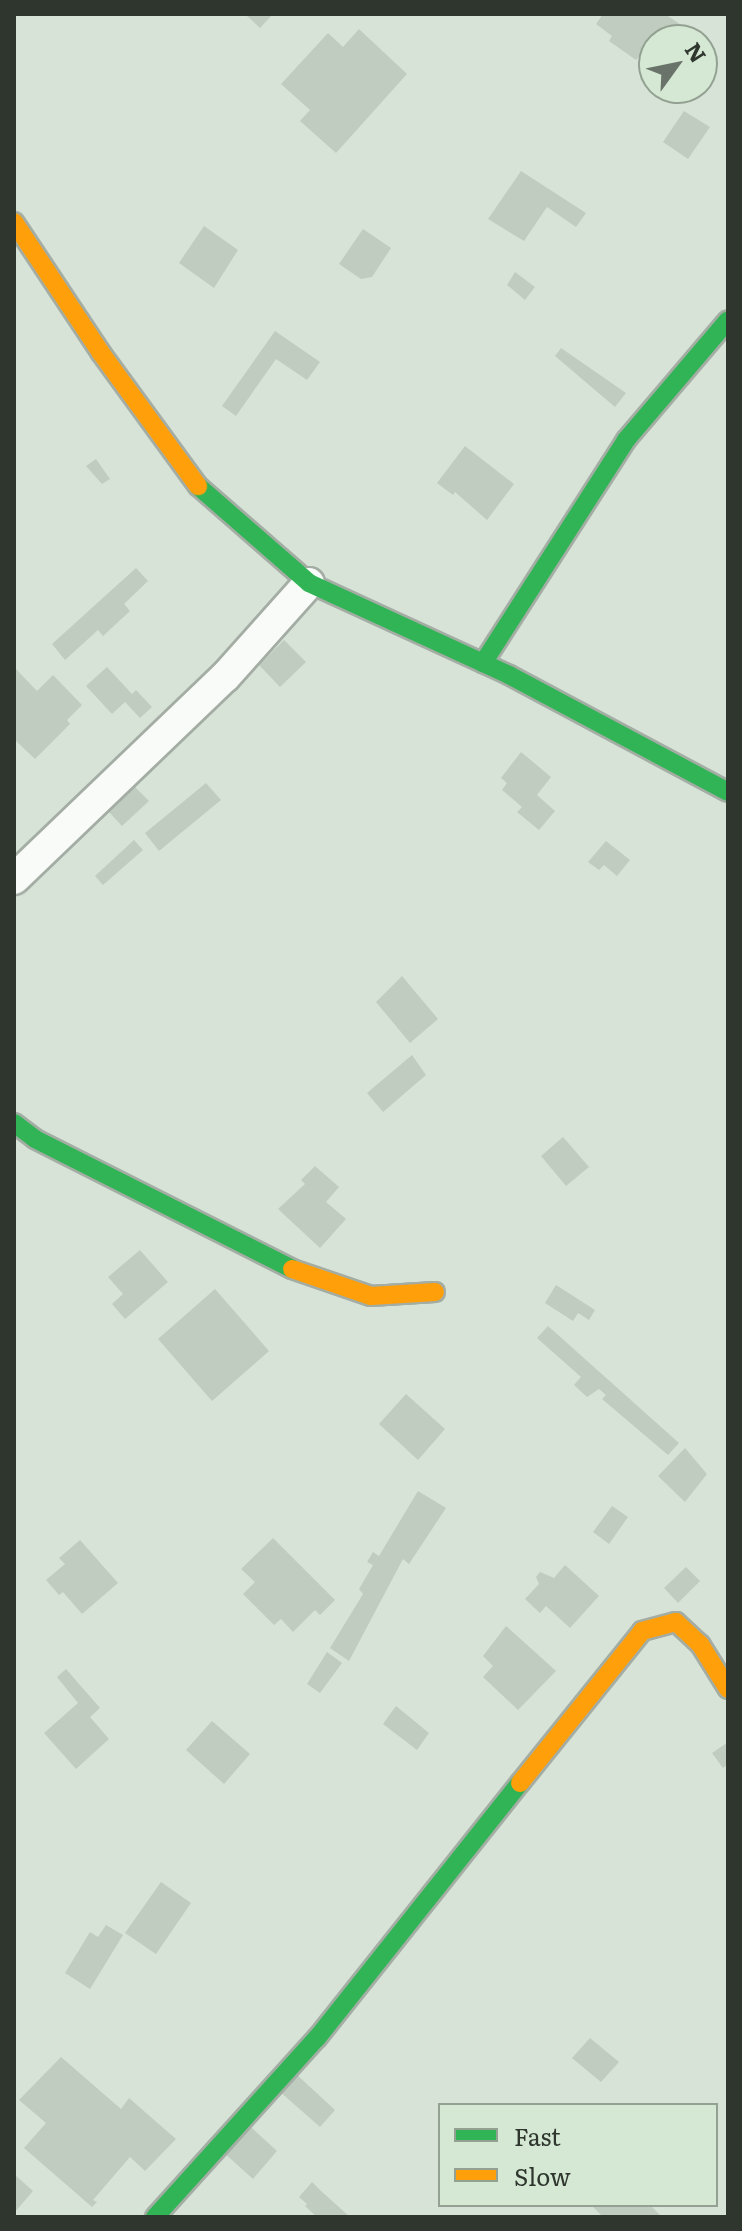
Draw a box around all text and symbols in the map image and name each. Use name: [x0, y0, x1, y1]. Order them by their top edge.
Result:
north arrow: [638, 24, 718, 104]
text: N: [678, 35, 716, 68]
legend: [438, 2103, 718, 2207]
text: Fast: [514, 2118, 561, 2153]
text: Slow: [514, 2158, 571, 2193]

